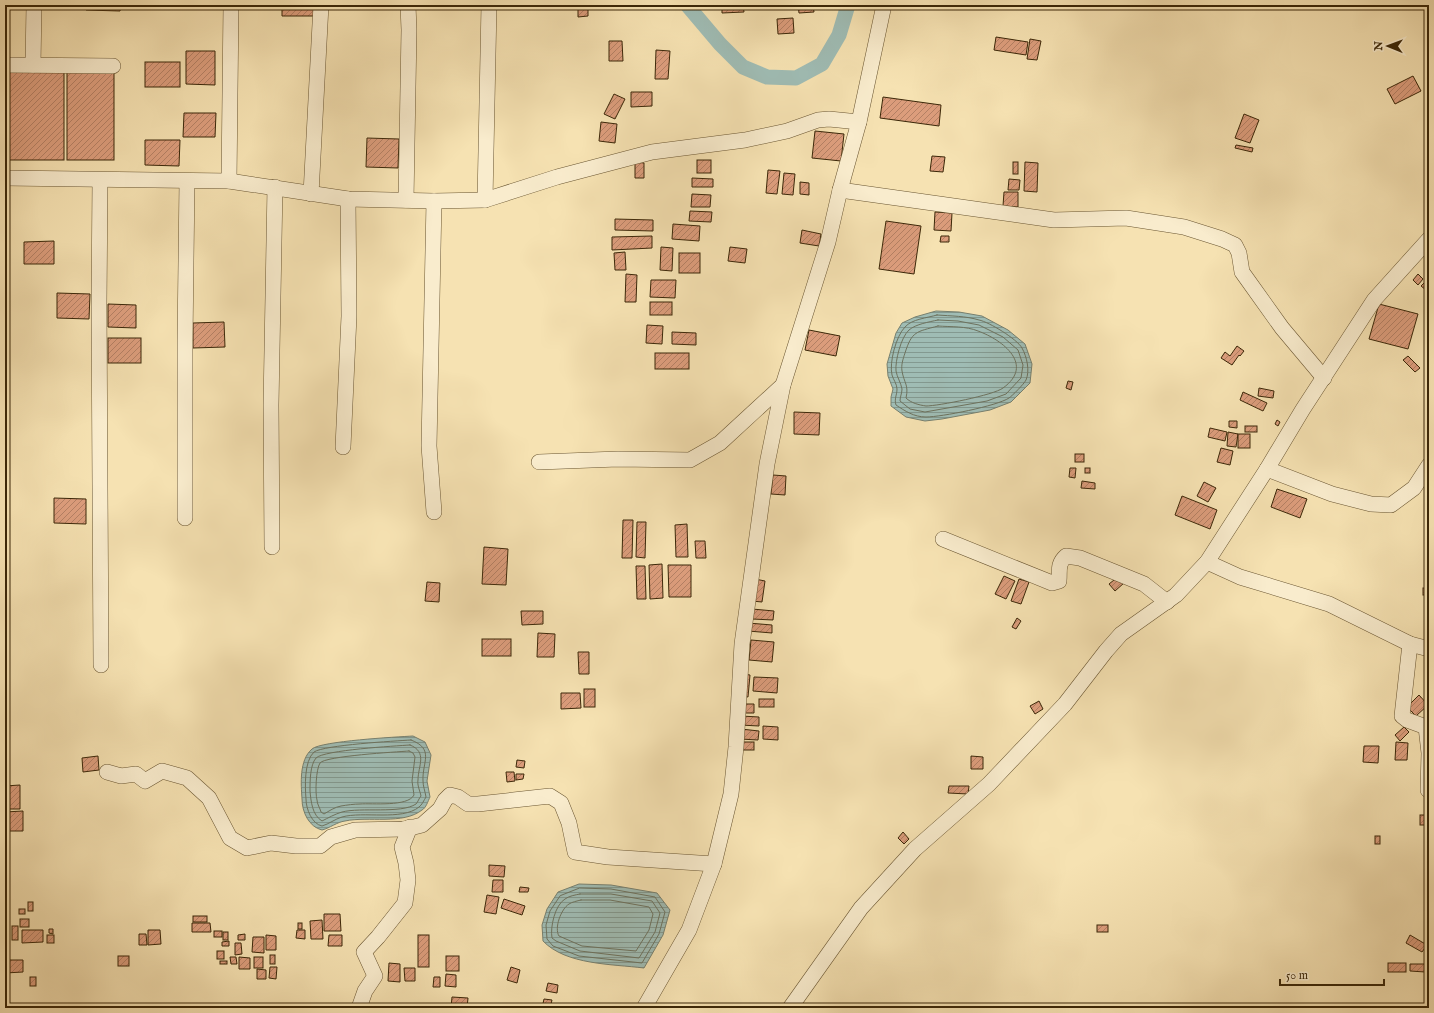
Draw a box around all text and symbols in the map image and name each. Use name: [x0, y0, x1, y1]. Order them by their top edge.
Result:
north arrow: [1368, 26, 1408, 66]
text: N: [1372, 40, 1386, 52]
scale bar: [1280, 961, 1384, 987]
text: 50 m: [1286, 968, 1308, 983]

